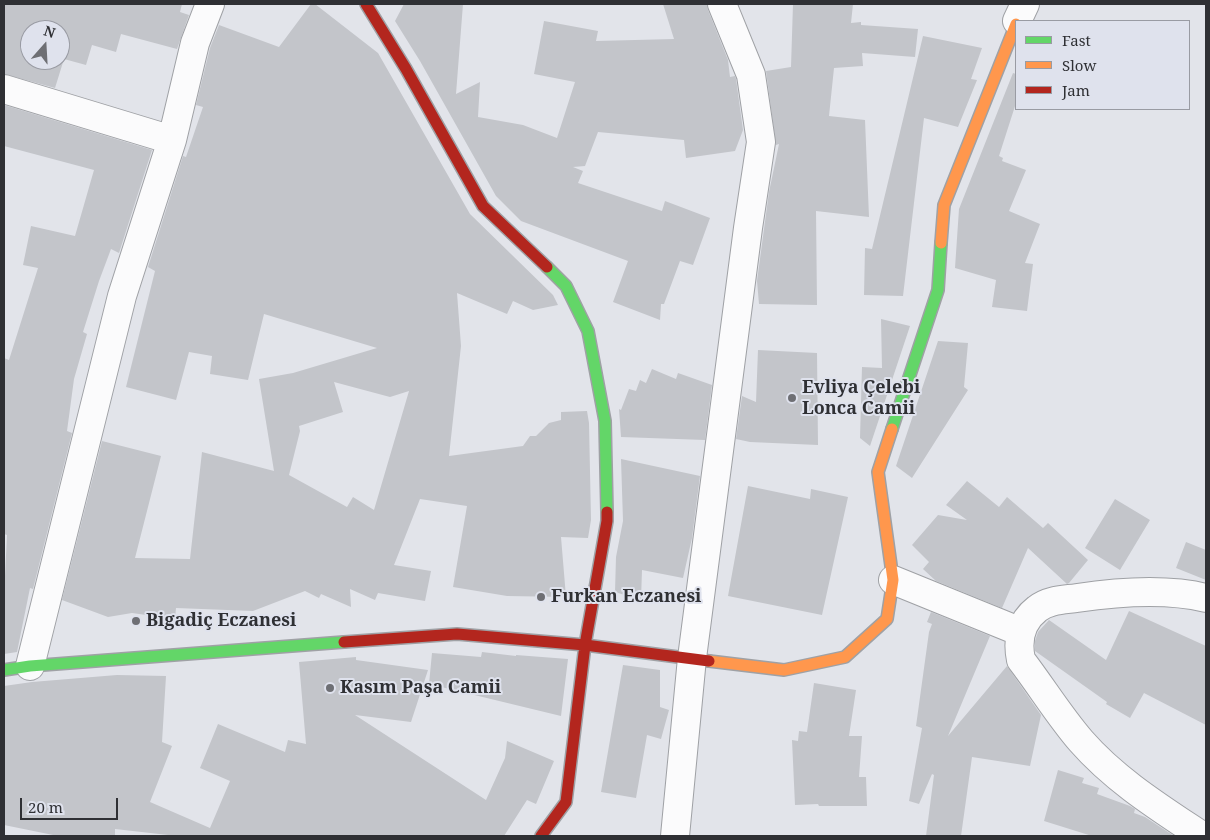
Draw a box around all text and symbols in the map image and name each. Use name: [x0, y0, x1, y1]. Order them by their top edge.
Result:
north arrow: [20, 20, 70, 70]
legend: [1015, 20, 1190, 110]
text: N: [41, 21, 58, 42]
text: Fast: [1062, 30, 1091, 50]
text: Slow: [1062, 55, 1096, 75]
text: Jam: [1062, 80, 1090, 100]
place label: Evliya Çelebi Lonca Camii: [802, 377, 920, 419]
marker: Evliya Çelebi Lonca Camii: [786, 392, 798, 404]
place label: Furkan Eczanesi: [551, 586, 701, 608]
marker: Furkan Eczanesi: [535, 591, 547, 603]
place label: Bigadiç Eczanesi: [146, 610, 296, 632]
marker: Bigadiç Eczanesi: [130, 615, 142, 627]
place label: Kasım Paşa Camii: [340, 677, 501, 699]
marker: Kasım Paşa Camii: [324, 682, 336, 694]
scale bar: [22, 788, 120, 820]
text: 20 m: [28, 797, 63, 817]

